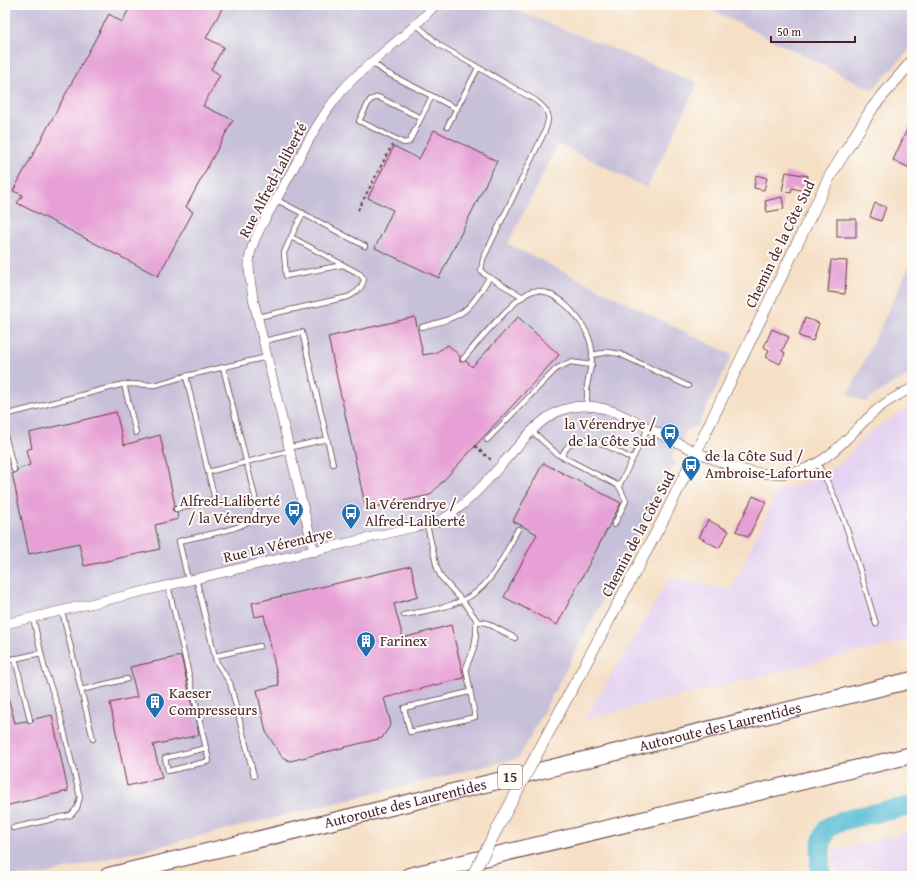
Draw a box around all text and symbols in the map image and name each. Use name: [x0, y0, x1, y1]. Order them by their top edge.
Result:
scale bar: [771, 18, 855, 44]
text: 50 m: [777, 23, 801, 40]
street label: Rue Alfred-Laliberté: [233, 119, 312, 241]
street label: Chemin de la Côte Sud: [740, 176, 820, 311]
place label: la Vérendrye / de la Côte Sud: [564, 413, 656, 451]
bus stop icon: la Vérendrye / de la Côte Sud: [659, 422, 681, 450]
place label: de la Côte Sud / Ambroise-Lafortune: [705, 445, 832, 483]
bus stop icon: de la Côte Sud / Ambroise-Lafortune: [680, 454, 702, 482]
street label: Chemin de la Côte Sud: [596, 467, 680, 600]
place label: Alfred-Laliberté / la Vérendrye: [180, 490, 280, 528]
place label: la Vérendrye / Alfred-Laliberté: [365, 493, 465, 531]
bus stop icon: Alfred-Laliberté / la Vérendrye: [283, 499, 305, 527]
bus stop icon: la Vérendrye / Alfred-Laliberté: [340, 502, 362, 530]
street label: Rue La Vérendrye: [221, 522, 335, 567]
building icon: Farinex: [355, 630, 377, 658]
place label: Farinex: [380, 630, 427, 651]
place label: Kaeser Compresseurs: [169, 682, 257, 720]
building icon: Kaeser Compresseurs: [144, 691, 166, 719]
street label: Autoroute des Laurentides: [637, 696, 803, 756]
road number: 15: [498, 765, 522, 789]
street label: Autoroute des Laurentides: [322, 773, 489, 833]

